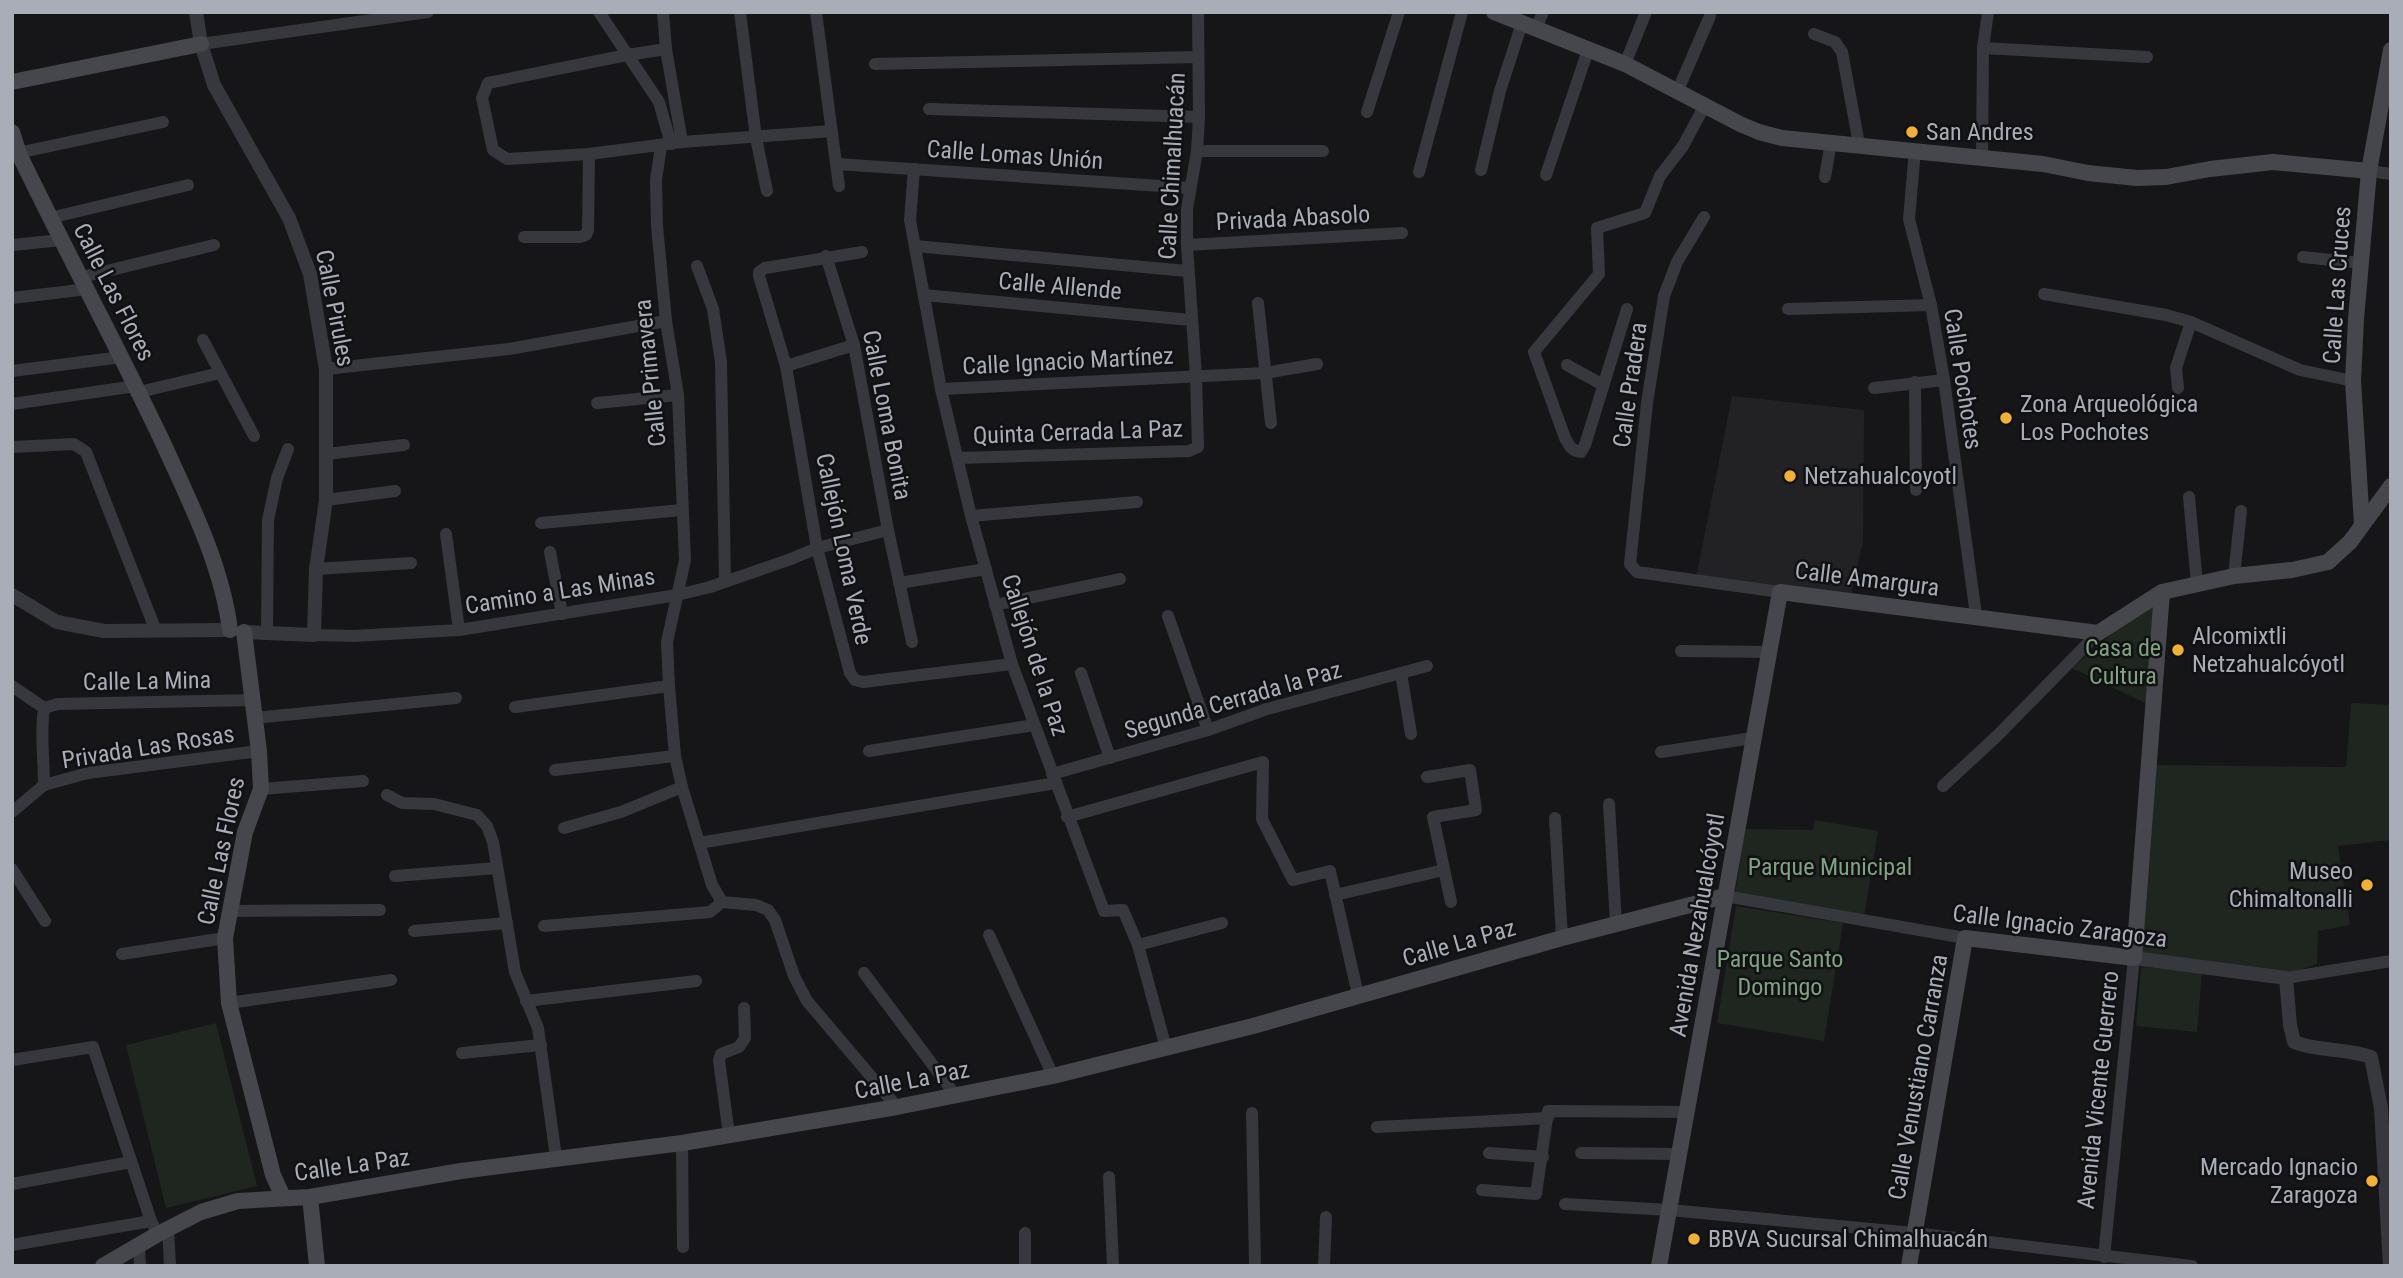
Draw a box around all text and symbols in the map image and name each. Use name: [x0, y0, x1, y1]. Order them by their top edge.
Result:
street label: Calle Chimalhuacán: [1153, 72, 1191, 260]
place label: San Andres: [1926, 118, 2034, 146]
marker: San Andres: [1904, 124, 1920, 140]
street label: Calle Lomas Unión: [926, 135, 1104, 175]
street label: Privada Abasolo: [1215, 200, 1371, 236]
street label: Calle Las Cruces: [2318, 205, 2356, 365]
street label: Calle Las Flores: [67, 219, 161, 365]
street label: Calle Pirules: [310, 247, 360, 369]
street label: Calle Allende: [997, 267, 1123, 305]
street label: Calle Primavera: [628, 298, 672, 448]
street label: Calle Pochotes: [1938, 307, 1988, 451]
street label: Calle Pradera: [1607, 321, 1653, 449]
street label: Calle Loma Bonita: [857, 328, 917, 502]
street label: Calle Ignacio Martínez: [962, 341, 1174, 381]
place label: Zona Arqueológica Los Pochotes: [2020, 390, 2198, 446]
marker: Zona Arqueológica Los Pochotes: [1998, 410, 2014, 426]
street label: Quinta Cerrada La Paz: [972, 414, 1184, 450]
street label: Callejón Loma Verde: [810, 451, 878, 647]
place label: Netzahualcoyotl: [1804, 462, 1957, 490]
marker: Netzahualcoyotl: [1782, 468, 1798, 484]
street label: Calle Amargura: [1793, 556, 1941, 602]
street label: Camino a Las Minas: [463, 562, 657, 620]
street label: Callejón de la Paz: [996, 571, 1074, 739]
place label: Alcomixtli Netzahualcóyotl: [2192, 622, 2345, 678]
park label: Casa de Cultura: [2085, 634, 2161, 690]
marker: Alcomixtli Netzahualcóyotl: [2170, 642, 2186, 658]
street label: Segunda Cerrada la Paz: [1121, 656, 1345, 744]
street label: Calle La Mina: [83, 666, 211, 696]
street label: Privada Las Rosas: [60, 720, 236, 774]
street label: Calle Las Flores: [192, 774, 250, 928]
street label: Avenida Nezahualcóyotl: [1664, 811, 1730, 1039]
park label: Parque Municipal: [1748, 853, 1912, 881]
place label: Museo Chimaltonalli: [2229, 857, 2353, 913]
marker: Museo Chimaltonalli: [2359, 877, 2375, 893]
street label: Calle Ignacio Zaragoza: [1951, 899, 2169, 953]
street label: Calle La Paz: [1399, 913, 1519, 973]
park label: Parque Santo Domingo: [1717, 945, 1843, 1001]
street label: Calle Venustiano Carranza: [1883, 952, 1953, 1202]
street label: Avenida Vicente Guerrero: [2072, 970, 2124, 1210]
street label: Calle La Paz: [852, 1055, 972, 1105]
street label: Calle La Paz: [292, 1143, 412, 1187]
place label: Mercado Ignacio Zaragoza: [2200, 1153, 2358, 1209]
marker: Mercado Ignacio Zaragoza: [2364, 1173, 2380, 1189]
place label: BBVA Sucursal Chimalhuacán: [1708, 1225, 1988, 1253]
marker: BBVA Sucursal Chimalhuacán: [1686, 1231, 1702, 1247]

